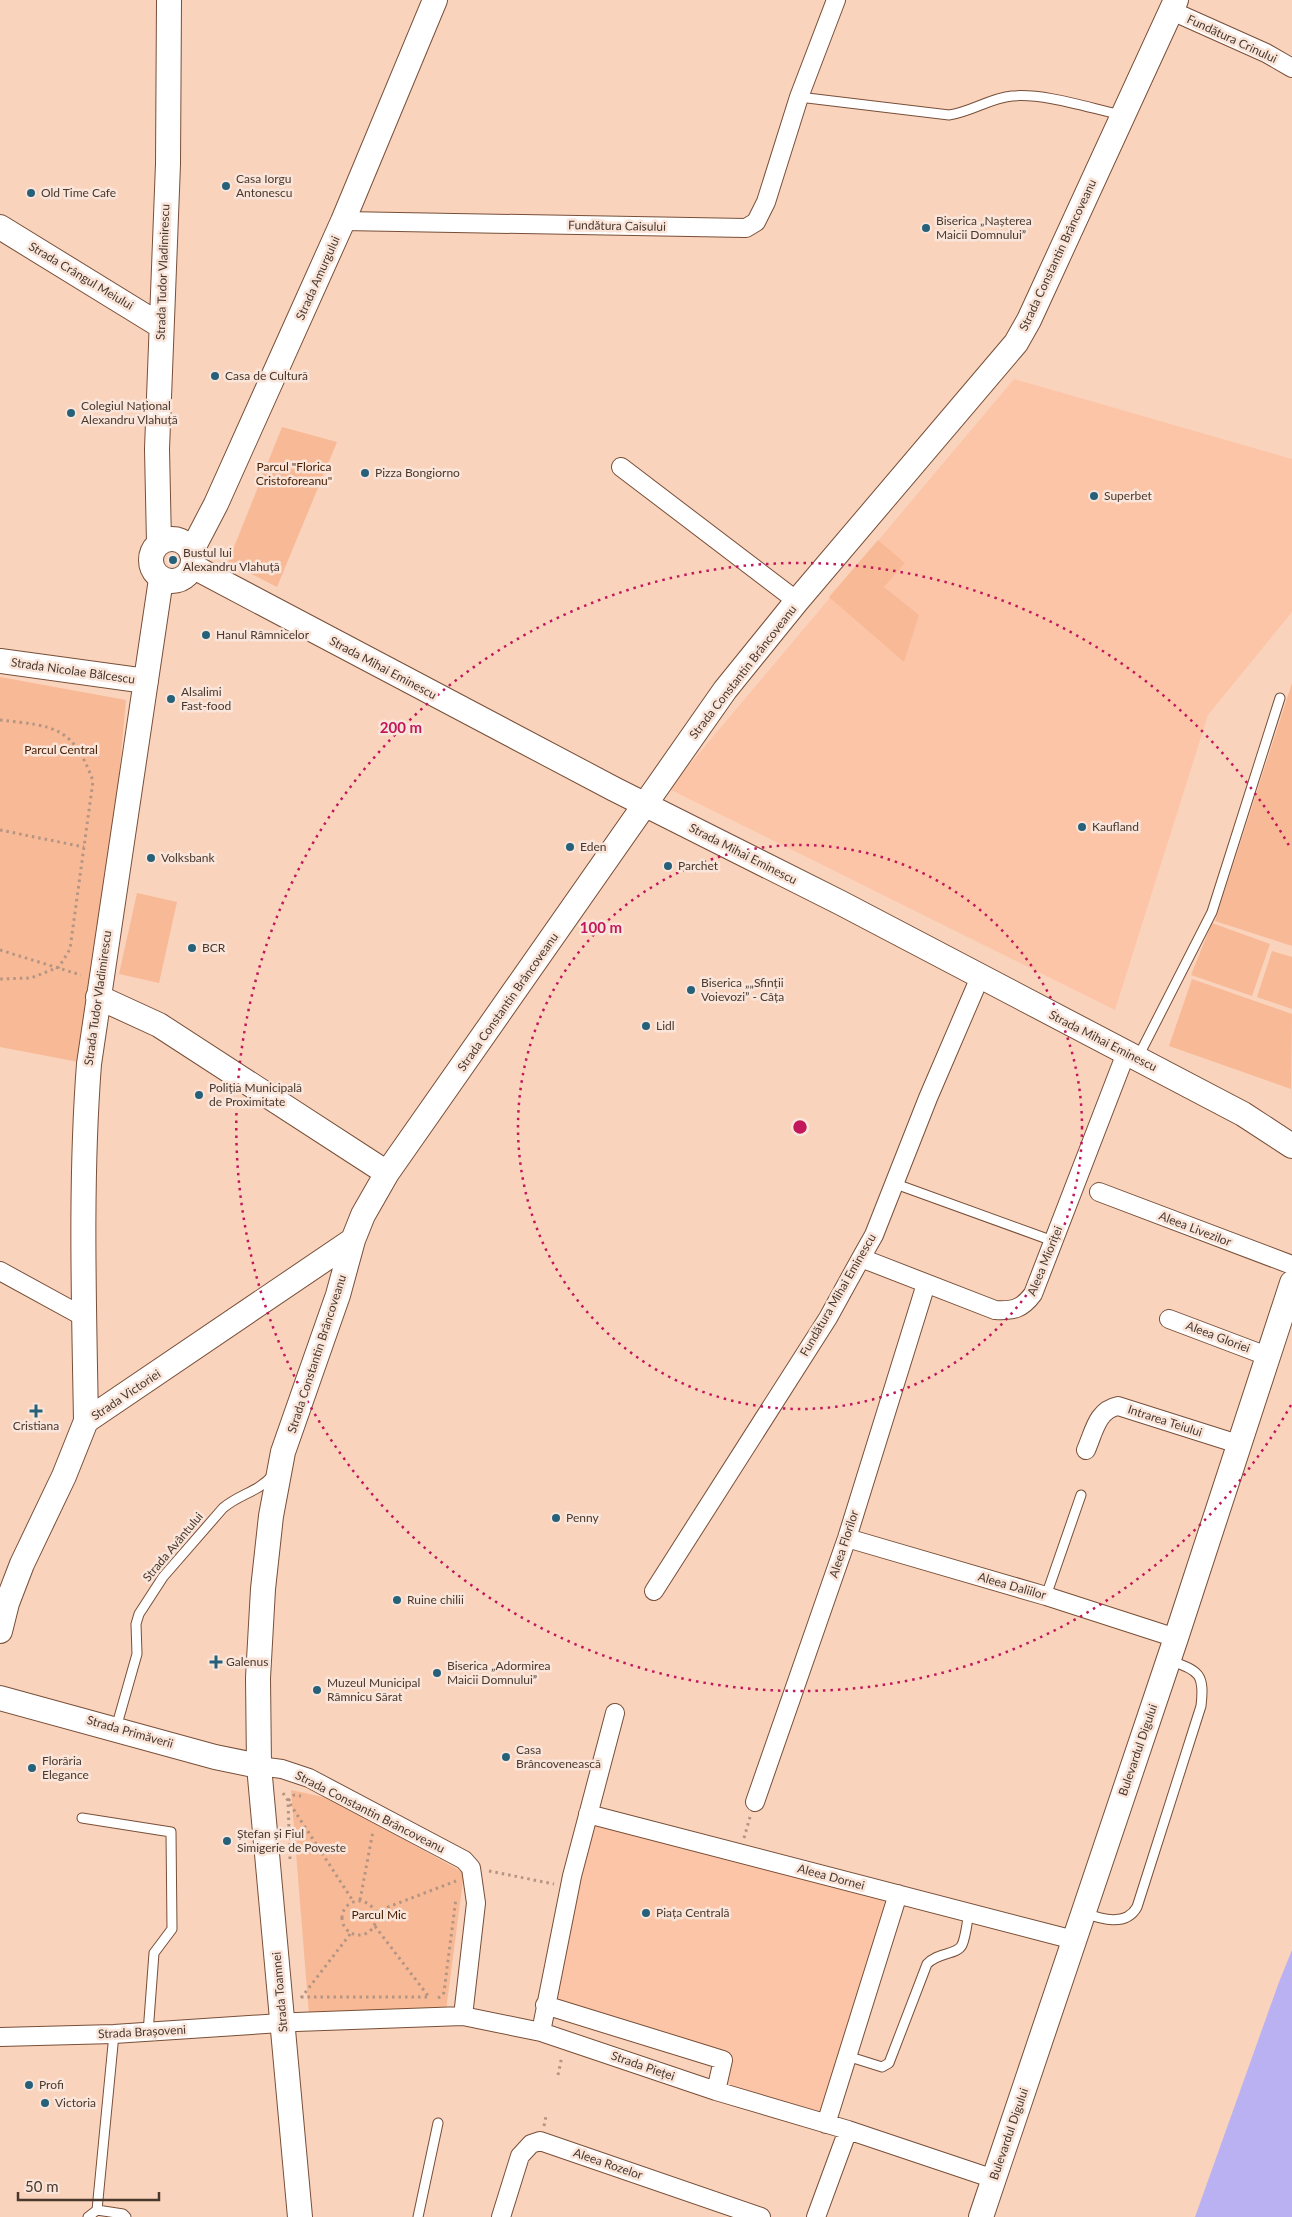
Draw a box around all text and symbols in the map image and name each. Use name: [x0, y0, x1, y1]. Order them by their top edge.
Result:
street label: Fundătura Crinului: [1185, 11, 1280, 66]
place label: Casa Iorgu Antonescu: [236, 171, 292, 200]
street label: Strada Constantin Brâncoveanu: [1016, 177, 1099, 333]
marker: Casa Iorgu Antonescu: [220, 180, 232, 192]
place label: Old Time Cafe: [41, 185, 116, 200]
marker: Old Time Cafe: [25, 187, 37, 199]
street label: Strada Tudor Vladimirescu: [153, 204, 172, 340]
place label: Biserica „Nașterea Maicii Domnului”: [936, 213, 1032, 242]
street label: Fundătura Caisului: [568, 217, 666, 234]
marker: Biserica „Nașterea Maicii Domnului”: [920, 222, 932, 234]
street label: Strada Amurgului: [292, 233, 343, 322]
street label: Strada Crângul Meiului: [26, 238, 136, 313]
place label: Casa de Cultură: [225, 368, 308, 383]
marker: Casa de Cultură: [209, 370, 221, 382]
place label: Colegiul Național Alexandru Vlahuță: [81, 398, 178, 427]
marker: Colegiul Național Alexandru Vlahuță: [65, 407, 77, 419]
park label: Parcul "Florica Cristoforeanu": [256, 459, 332, 488]
place label: Pizza Bongiorno: [375, 465, 460, 480]
marker: Pizza Bongiorno: [359, 467, 371, 479]
place label: Superbet: [1104, 488, 1153, 503]
marker: Superbet: [1088, 490, 1100, 502]
place label: Bustul lui Alexandru Vlahuță: [183, 545, 280, 574]
marker: Bustul lui Alexandru Vlahuță: [167, 554, 179, 566]
street label: Strada Constantin Brâncoveanu: [686, 602, 800, 742]
place label: Hanul Râmnicelor: [216, 627, 310, 642]
marker: Hanul Râmnicelor: [200, 629, 212, 641]
street label: Strada Mihai Eminescu: [327, 633, 439, 702]
street label: Strada Nicolae Bălcescu: [10, 654, 136, 687]
place label: Alsalimi Fast-food: [181, 684, 231, 713]
marker: Alsalimi Fast-food: [165, 693, 177, 705]
text: 200 m: [380, 718, 422, 736]
park label: Parcul Central: [24, 742, 98, 757]
place label: Kaufland: [1092, 819, 1139, 834]
street label: Strada Mihai Eminescu: [687, 820, 800, 887]
marker: Kaufland: [1076, 821, 1088, 833]
place label: Eden: [580, 839, 606, 854]
marker: Eden: [564, 841, 576, 853]
place label: Volksbank: [161, 850, 216, 865]
marker: Volksbank: [145, 852, 157, 864]
place label: Parchet: [678, 858, 719, 873]
marker: Parchet: [662, 860, 674, 872]
text: 100 m: [580, 918, 622, 936]
street label: Strada Tudor Vladimirescu: [81, 929, 114, 1066]
street label: Strada Constantin Brâncoveanu: [454, 930, 561, 1074]
place label: BCR: [202, 940, 226, 955]
marker: BCR: [186, 942, 198, 954]
place label: Biserica „„Sfinții Voievozi” - Câța: [701, 975, 784, 1004]
marker: Biserica „„Sfinții Voievozi” - Câța: [685, 984, 697, 996]
street label: Strada Mihai Eminescu: [1047, 1007, 1160, 1074]
place label: Lidl: [656, 1018, 675, 1033]
marker: Lidl: [640, 1020, 652, 1032]
place label: Poliția Municipală de Proximitate: [209, 1080, 302, 1109]
marker: Poliția Municipală de Proximitate: [193, 1089, 205, 1101]
centre of rings: [791, 1118, 809, 1136]
street label: Aleea Livezilor: [1157, 1208, 1234, 1249]
street label: Aleea Mioriței: [1024, 1224, 1065, 1298]
street label: Fundătura Mihai Eminescu: [796, 1231, 879, 1359]
street label: Strada Constantin Brâncoveanu: [284, 1273, 349, 1435]
street label: Aleea Gloriei: [1184, 1317, 1252, 1356]
street label: Strada Victoriei: [88, 1366, 163, 1423]
street label: Intrarea Teiului: [1126, 1401, 1204, 1440]
marker: Cristiana: [30, 1405, 42, 1417]
place label: Cristiana: [13, 1418, 59, 1433]
street label: Aleea Florilor: [826, 1508, 862, 1580]
street label: Strada Avântului: [139, 1509, 206, 1584]
place label: Penny: [566, 1510, 599, 1525]
marker: Penny: [550, 1512, 562, 1524]
street label: Aleea Daliilor: [976, 1569, 1049, 1603]
place label: Ruine chilii: [407, 1592, 464, 1607]
marker: Ruine chilii: [391, 1594, 403, 1606]
place label: Galenus: [226, 1654, 268, 1669]
marker: Galenus: [210, 1656, 222, 1668]
place label: Biserica „Adormirea Maicii Domnului”: [447, 1658, 551, 1687]
marker: Biserica „Adormirea Maicii Domnului”: [431, 1667, 443, 1679]
place label: Muzeul Municipal Râmnicu Sărat: [327, 1675, 420, 1704]
marker: Muzeul Municipal Râmnicu Sărat: [311, 1684, 323, 1696]
street label: Bulevardul Digului: [1115, 1702, 1160, 1798]
street label: Strada Primăverii: [85, 1712, 175, 1751]
place label: Casa Brâncovenească: [516, 1742, 601, 1771]
marker: Casa Brâncovenească: [500, 1751, 512, 1763]
place label: Florăria Elegance: [42, 1753, 89, 1782]
marker: Florăria Elegance: [26, 1762, 38, 1774]
street label: Strada Constantin Brâncoveanu: [293, 1767, 447, 1856]
place label: Ștefan și Fiul Simigerie de Poveste: [237, 1826, 346, 1855]
marker: Ștefan și Fiul Simigerie de Poveste: [221, 1835, 233, 1847]
street label: Aleea Dornei: [796, 1860, 866, 1893]
place label: Piața Centrală: [656, 1905, 729, 1920]
park label: Parcul Mic: [351, 1907, 407, 1922]
marker: Piața Centrală: [640, 1907, 652, 1919]
street label: Strada Toamnei: [269, 1951, 290, 2033]
street label: Strada Brașoveni: [98, 2022, 187, 2041]
street label: Strada Pieței: [609, 2048, 677, 2083]
place label: Profi: [39, 2077, 64, 2092]
marker: Profi: [23, 2079, 35, 2091]
street label: Bulevardul Digului: [986, 2086, 1031, 2182]
place label: Victoria: [55, 2095, 96, 2110]
marker: Victoria: [39, 2097, 51, 2109]
street label: Aleea Rozelor: [572, 2145, 645, 2183]
scale bar: [18, 2170, 159, 2202]
text: 50 m: [25, 2177, 59, 2195]

